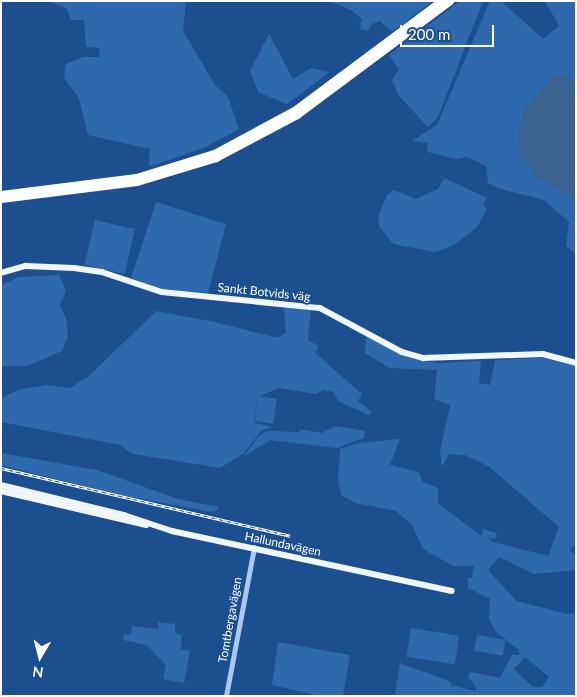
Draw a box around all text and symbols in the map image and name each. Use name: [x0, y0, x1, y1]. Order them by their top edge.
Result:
scale bar: [402, 15, 496, 47]
text: 200 m: [408, 25, 450, 43]
street label: Sankt Botvids väg: [217, 280, 311, 304]
street label: Hallundavägen: [243, 529, 323, 559]
street label: Tomtbergavägen: [215, 576, 245, 664]
north arrow: [15, 632, 65, 682]
text: N: [31, 663, 44, 682]

